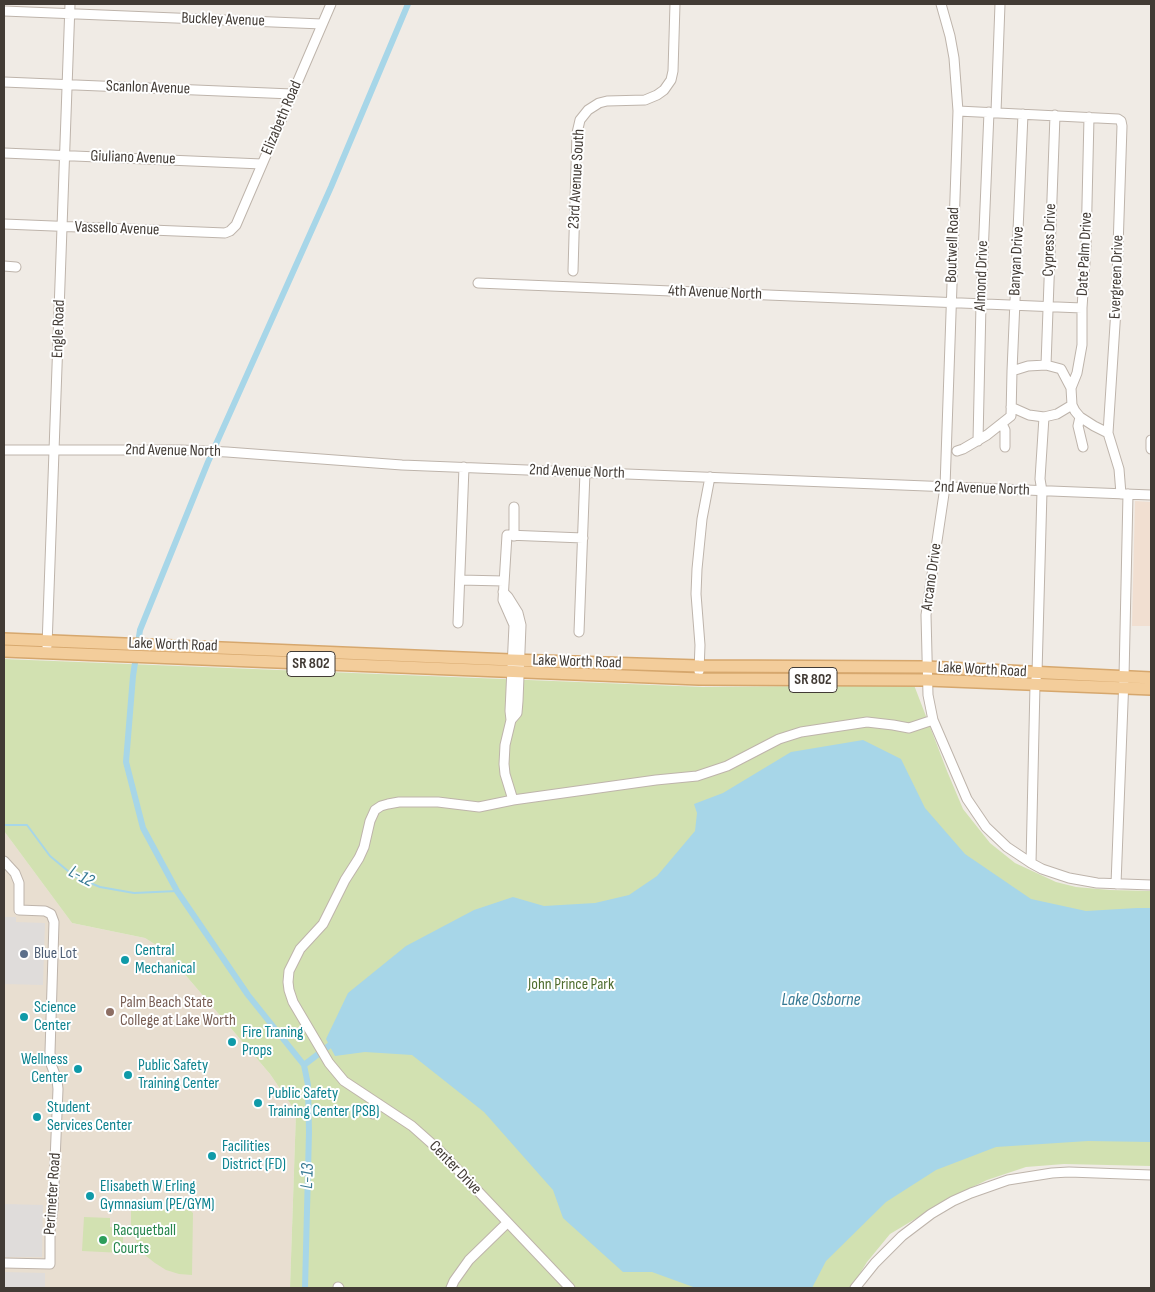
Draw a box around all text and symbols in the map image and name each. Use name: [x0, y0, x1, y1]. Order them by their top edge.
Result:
street label: Buckley Avenue: [181, 9, 265, 31]
street label: Scanlon Avenue: [106, 77, 190, 99]
street label: Elizabeth Road: [258, 78, 306, 158]
street label: 23rd Avenue South: [565, 128, 589, 230]
street label: Giuliano Avenue: [90, 147, 176, 169]
street label: Cypress Drive: [1039, 203, 1061, 277]
street label: Boutwell Road: [942, 207, 964, 283]
street label: Date Palm Drive: [1073, 212, 1097, 296]
street label: Vassello Avenue: [74, 218, 160, 240]
street label: Banyan Drive: [1006, 226, 1028, 296]
street label: Evergreen Drive: [1106, 235, 1128, 319]
street label: Almond Drive: [971, 240, 993, 312]
street label: 4th Avenue North: [668, 282, 762, 304]
street label: Engle Road: [48, 299, 70, 359]
street label: 2nd Avenue North: [125, 441, 221, 461]
street label: 2nd Avenue North: [529, 461, 625, 483]
street label: 2nd Avenue North: [934, 478, 1030, 500]
street label: Arcano Drive: [918, 542, 946, 612]
street label: Lake Worth Road: [128, 634, 218, 656]
street label: Lake Worth Road: [532, 651, 622, 673]
road number: SR 802: [287, 652, 335, 676]
street label: Lake Worth Road: [937, 658, 1027, 682]
road number: SR 802: [789, 668, 837, 692]
water label: L-12: [65, 861, 97, 893]
place label: Central Mechanical: [135, 941, 195, 979]
place label: Blue Lot: [34, 944, 77, 964]
marker: Blue Lot: [18, 948, 30, 960]
marker: Central Mechanical: [119, 954, 131, 966]
park label: John Prince Park: [528, 975, 614, 995]
water label: Lake Osborne: [781, 989, 861, 1011]
place label: Palm Beach State College at Lake Worth: [120, 993, 236, 1031]
place label: Science Center: [34, 998, 76, 1036]
marker: Palm Beach State College at Lake Worth: [104, 1006, 116, 1018]
marker: Science Center: [18, 1011, 30, 1023]
place label: Fire Traning Props: [242, 1023, 303, 1061]
marker: Fire Traning Props: [226, 1036, 238, 1048]
place label: Wellness Center: [21, 1050, 68, 1088]
place label: Public Safety Training Center: [138, 1056, 219, 1094]
marker: Wellness Center: [72, 1063, 84, 1075]
marker: Public Safety Training Center: [122, 1069, 134, 1081]
place label: Public Safety Training Center (PSB): [268, 1084, 379, 1122]
marker: Public Safety Training Center (PSB): [252, 1097, 264, 1109]
place label: Student Services Center: [47, 1098, 132, 1136]
marker: Student Services Center: [31, 1111, 43, 1123]
place label: Facilities District (FD): [222, 1137, 286, 1175]
street label: Center Drive: [425, 1137, 485, 1199]
marker: Facilities District (FD): [206, 1150, 218, 1162]
street label: Perimeter Road: [41, 1152, 65, 1236]
water label: L-13: [297, 1163, 319, 1189]
place label: Elisabeth W Erling Gymnasium (PE/GYM): [100, 1177, 214, 1215]
marker: Elisabeth W Erling Gymnasium (PE/GYM): [84, 1190, 96, 1202]
place label: Racquetball Courts: [113, 1221, 176, 1259]
marker: Racquetball Courts: [97, 1234, 109, 1246]

